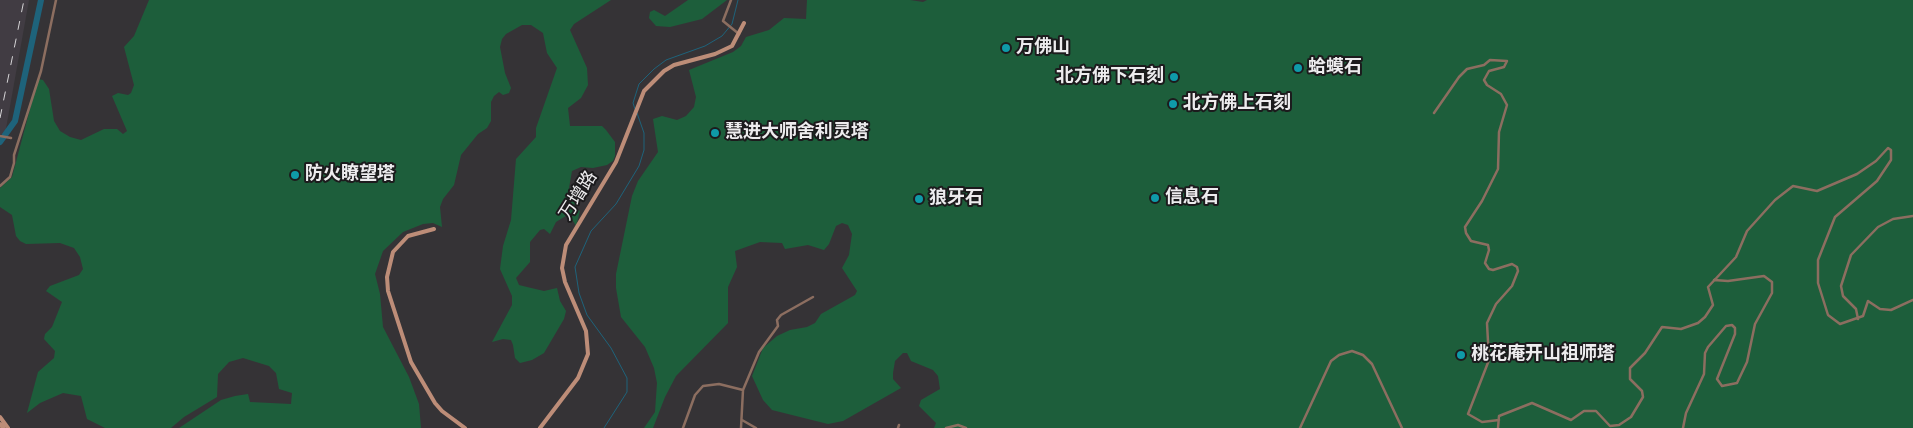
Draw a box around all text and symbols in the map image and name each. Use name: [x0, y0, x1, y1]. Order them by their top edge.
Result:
place label: 万佛山: [1016, 37, 1070, 59]
marker: 万佛山: [1000, 42, 1012, 54]
place label: 蛤蟆石: [1308, 57, 1362, 79]
marker: 蛤蟆石: [1292, 62, 1304, 74]
place label: 北方佛下石刻: [1056, 66, 1164, 88]
marker: 北方佛下石刻: [1168, 71, 1180, 83]
place label: 北方佛上石刻: [1183, 93, 1291, 115]
marker: 北方佛上石刻: [1167, 98, 1179, 110]
place label: 慧进大师舍利灵塔: [725, 122, 869, 144]
marker: 慧进大师舍利灵塔: [709, 127, 721, 139]
place label: 防火瞭望塔: [305, 164, 395, 186]
street label: 万增路: [556, 167, 602, 225]
marker: 防火瞭望塔: [289, 169, 301, 181]
place label: 信息石: [1165, 187, 1219, 209]
place label: 狼牙石: [929, 188, 983, 210]
marker: 信息石: [1149, 192, 1161, 204]
marker: 狼牙石: [913, 193, 925, 205]
place label: 桃花庵开山祖师塔: [1471, 344, 1615, 366]
marker: 桃花庵开山祖师塔: [1455, 349, 1467, 361]

